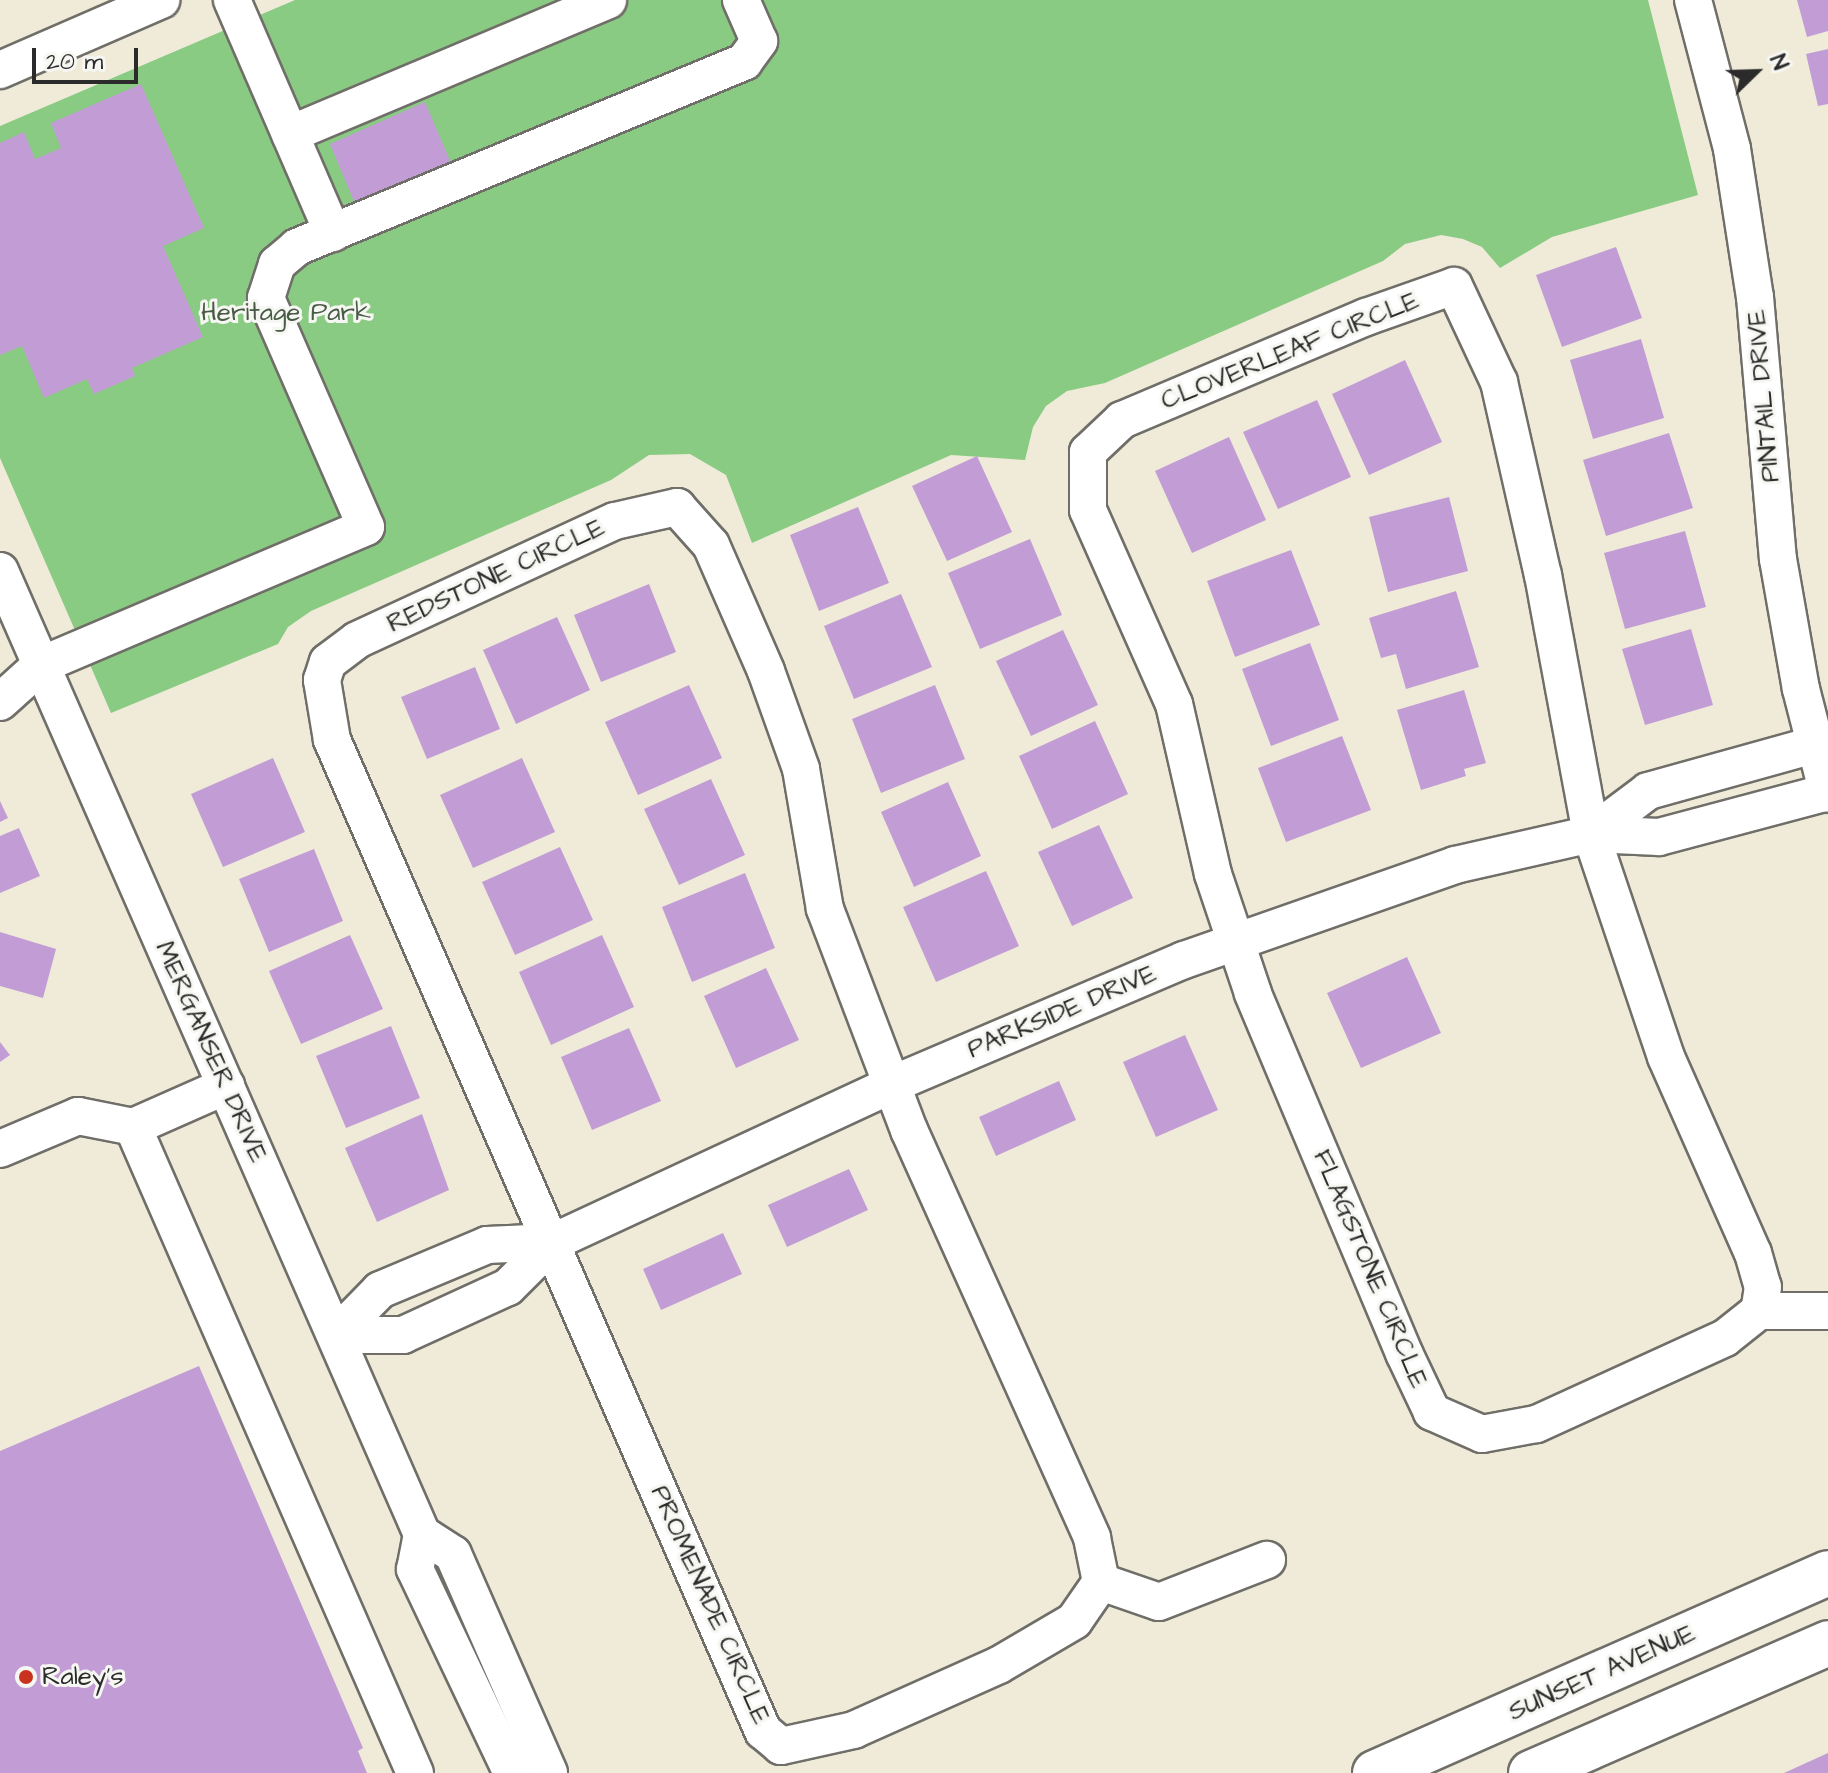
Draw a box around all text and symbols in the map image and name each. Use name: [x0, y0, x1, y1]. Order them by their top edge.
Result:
scale bar: [36, 32, 142, 82]
north arrow: [1716, 32, 1796, 112]
text: 20 m: [46, 45, 103, 79]
text: N: [1762, 50, 1796, 75]
street label: CLOVERLEAF CIRCLE: [1157, 285, 1423, 417]
park label: Heritage Park: [201, 297, 371, 329]
street label: PINTAIL DRIVE: [1741, 308, 1787, 484]
street label: REDSTONE CIRCLE: [383, 512, 609, 640]
street label: MERGANSER DRIVE: [148, 937, 274, 1167]
street label: PARKSIDE DRIVE: [963, 958, 1161, 1066]
street label: FLAGSTONE CIRCLE: [1306, 1145, 1434, 1393]
street label: PROMENADE CIRCLE: [643, 1481, 777, 1729]
street label: SUNSET AVENUE: [1504, 1618, 1700, 1728]
place label: Raley's: [42, 1661, 123, 1693]
marker: Raley's: [17, 1668, 35, 1686]

